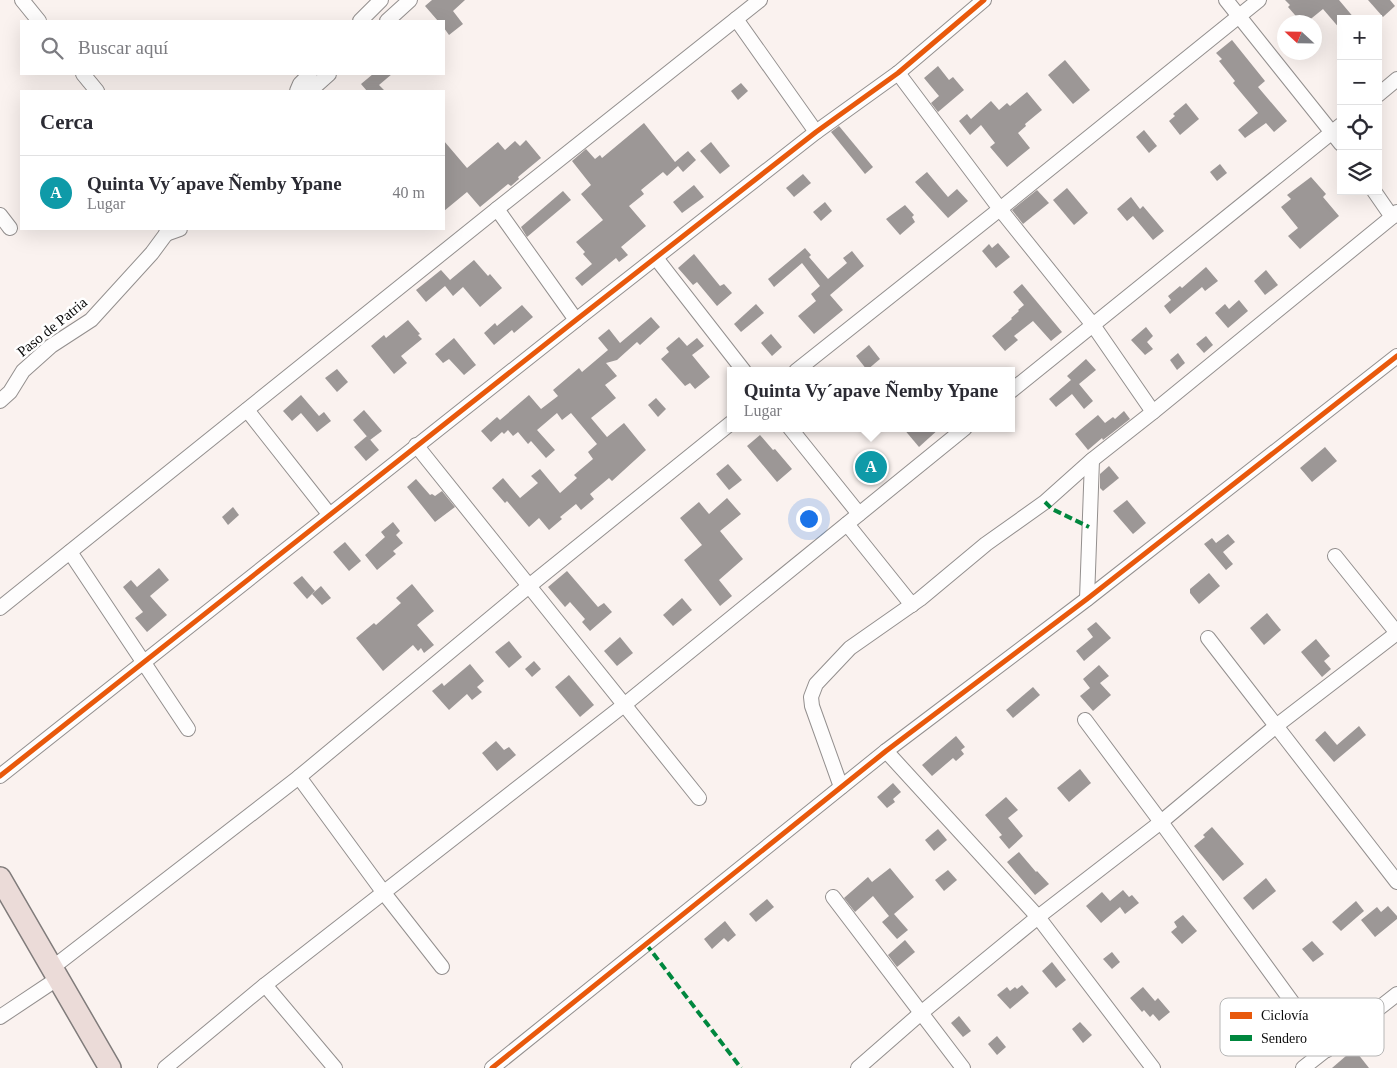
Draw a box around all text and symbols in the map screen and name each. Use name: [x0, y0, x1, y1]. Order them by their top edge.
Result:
north arrow: [1277, 15, 1322, 60]
map controls: [1337, 15, 1382, 195]
button: +: [1337, 15, 1382, 60]
search box: [20, 20, 445, 75]
icon: search: [38, 34, 66, 62]
text: Buscar aquí: [78, 37, 168, 58]
button: −: [1337, 60, 1382, 105]
button: locate: [1337, 105, 1382, 150]
text: Cerca: [40, 110, 93, 134]
button: layers: [1337, 150, 1382, 195]
text: Quinta Vy´apave Ñemby Ypane: [87, 173, 342, 194]
text: A: [50, 184, 62, 201]
text: 40 m: [393, 184, 425, 201]
text: Lugar: [87, 195, 125, 212]
street label: Paso de Patria: [14, 294, 90, 360]
popup: [727, 367, 1015, 432]
text: Quinta Vy´apave Ñemby Ypane: [744, 380, 998, 401]
text: Lugar: [744, 402, 782, 419]
pin: A: [855, 448, 887, 486]
your location: [796, 506, 822, 532]
legend: [1220, 998, 1384, 1056]
text: Ciclovía: [1261, 1008, 1309, 1023]
text: Sendero: [1261, 1031, 1307, 1046]

